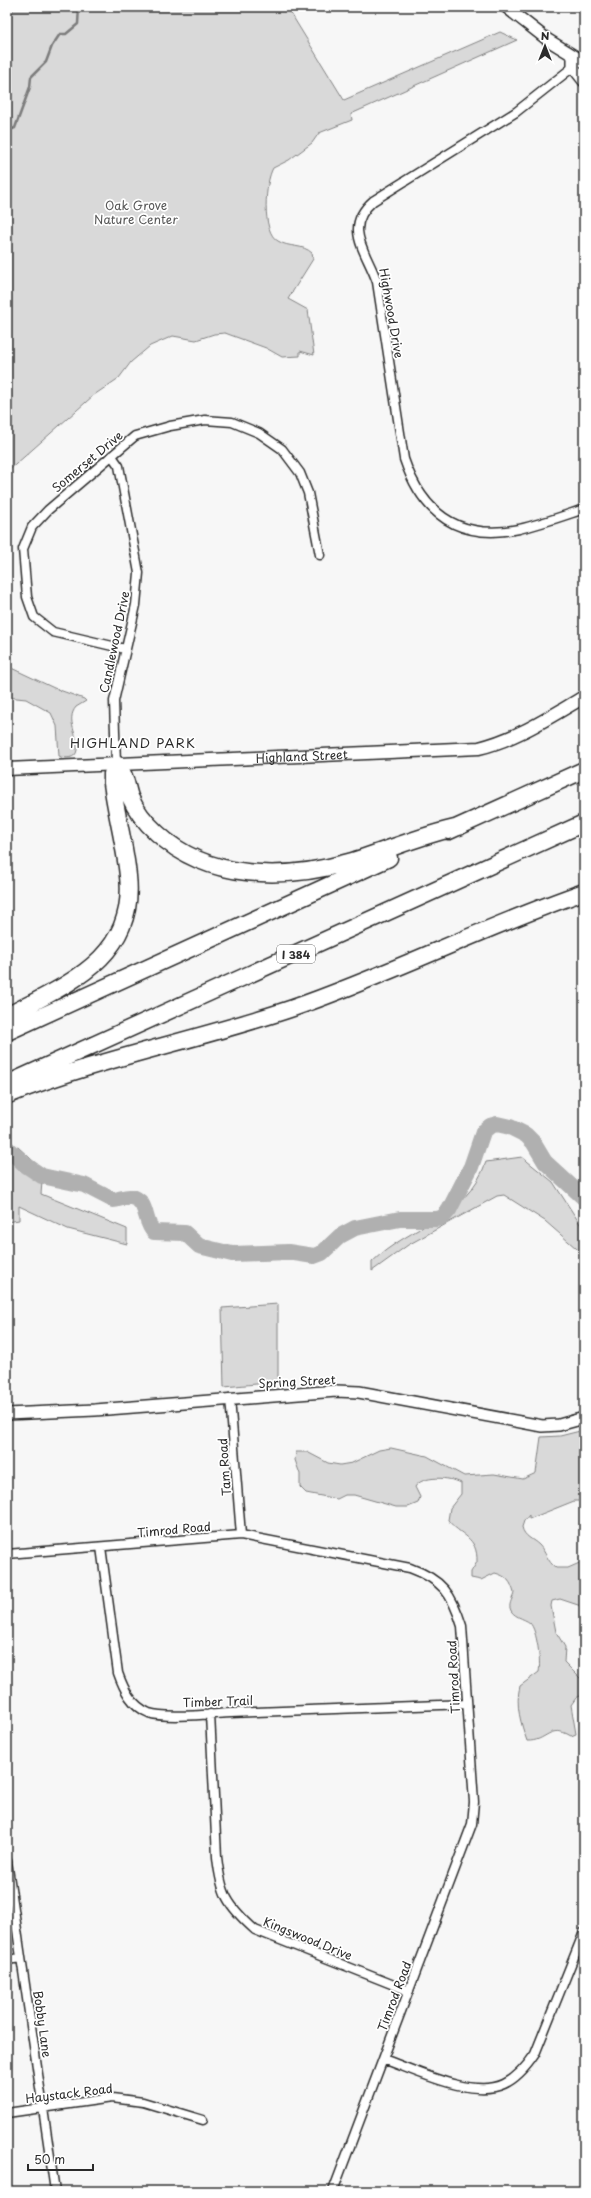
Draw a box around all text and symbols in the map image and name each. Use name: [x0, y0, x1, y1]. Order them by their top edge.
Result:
north arrow: [525, 26, 565, 66]
text: N: [541, 27, 550, 44]
park label: Oak Grove Nature Center: [94, 196, 178, 228]
street label: Highwood Drive: [375, 267, 409, 359]
street label: Somerset Drive: [48, 426, 127, 496]
street label: Candlewood Drive: [94, 589, 134, 695]
district label: HIGHLAND PARK: [70, 733, 196, 752]
street label: Highland Street: [255, 745, 348, 767]
road number: I 384: [277, 945, 315, 963]
street label: Spring Street: [258, 1370, 336, 1392]
street label: Tam Road: [213, 1437, 235, 1497]
street label: Timrod Road: [136, 1517, 212, 1541]
street label: Timrod Road: [442, 1640, 464, 1714]
street label: Timber Trail: [183, 1691, 253, 1711]
street label: Kingswood Drive: [261, 1912, 355, 1964]
street label: Timrod Road: [372, 1958, 416, 2034]
street label: Bobby Lane: [29, 1989, 57, 2059]
street label: Haystack Road: [24, 2079, 114, 2107]
scale bar: [28, 2146, 93, 2172]
text: 50 m: [34, 2150, 65, 2168]

